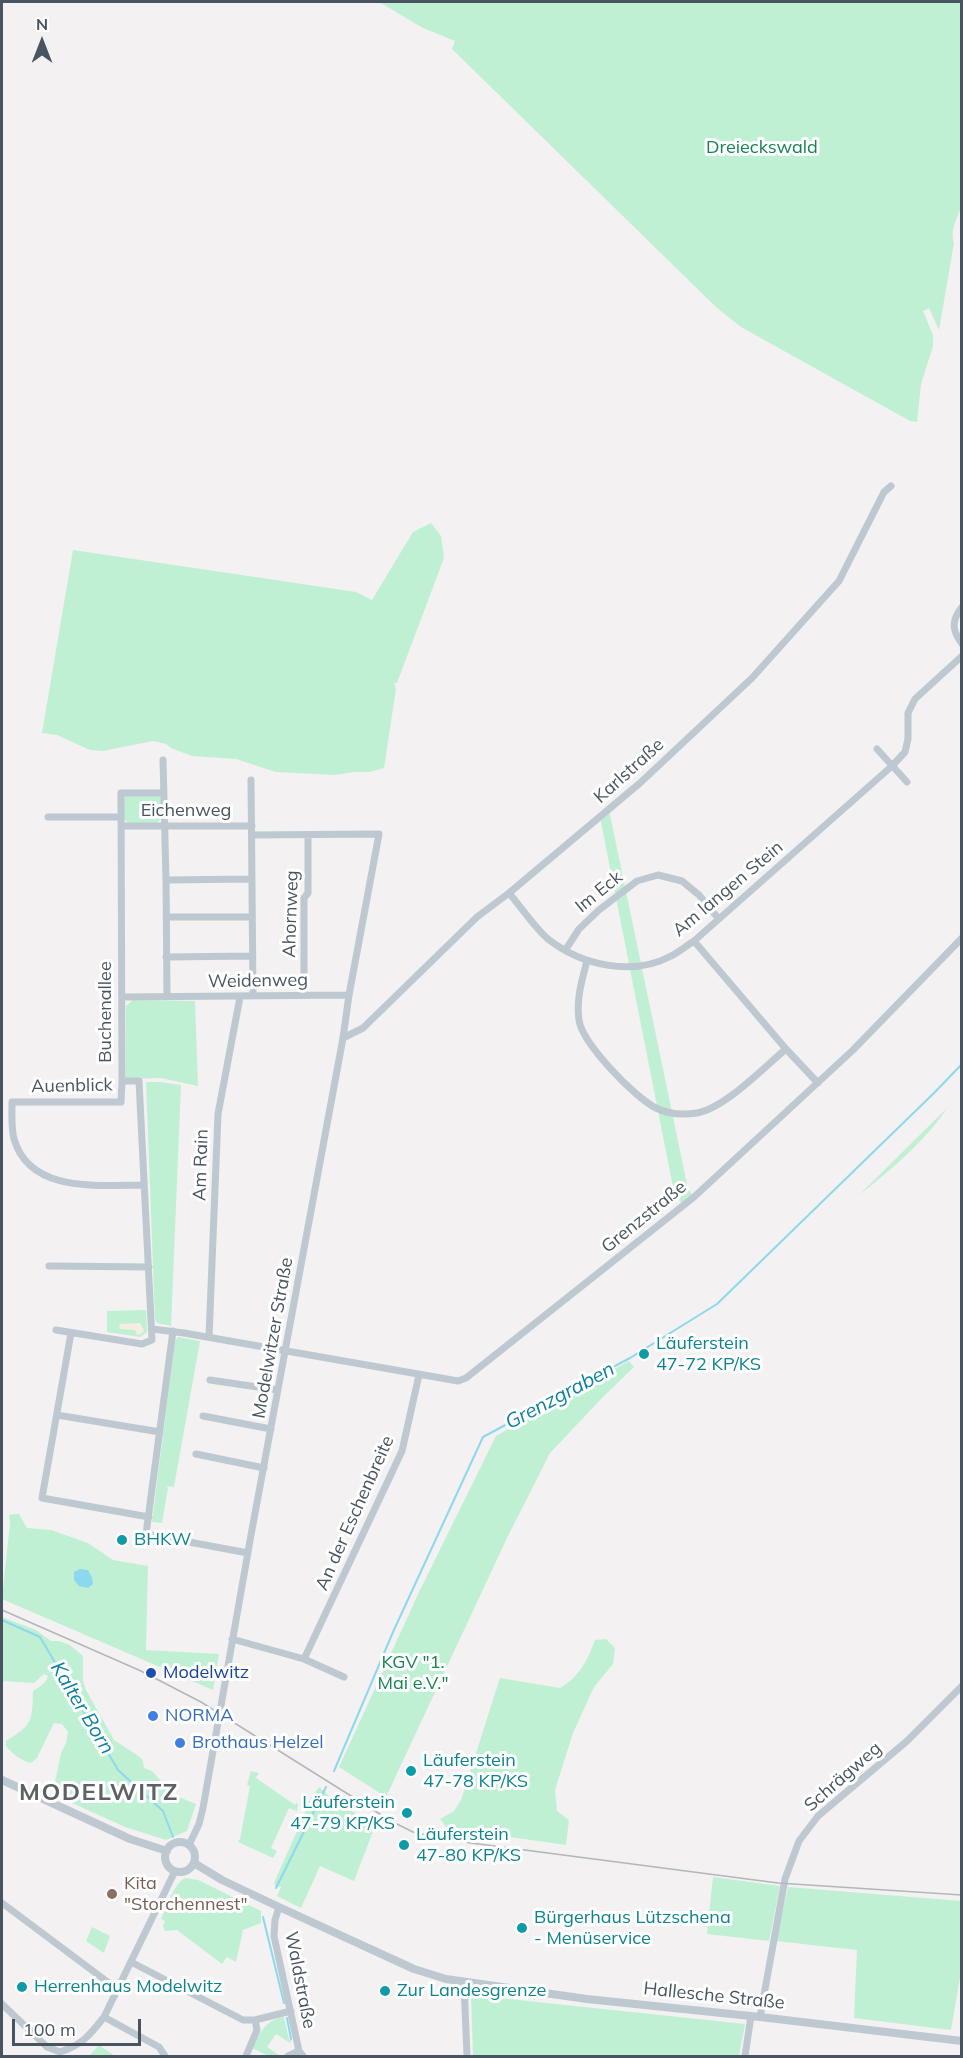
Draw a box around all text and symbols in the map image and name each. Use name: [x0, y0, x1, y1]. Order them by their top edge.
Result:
north arrow: [12, 12, 72, 72]
text: N: [36, 14, 48, 34]
park label: Dreieckswald: [706, 137, 818, 159]
street label: Karlstraße: [590, 734, 668, 808]
street label: Eichenweg: [141, 800, 231, 822]
street label: Am langen Stein: [668, 837, 788, 941]
street label: Im Eck: [571, 867, 627, 917]
street label: Ahornweg: [279, 870, 303, 958]
street label: Buchenallee: [95, 961, 117, 1063]
street label: Weidenweg: [208, 969, 308, 993]
street label: Auenblick: [31, 1074, 113, 1098]
street label: Am Rain: [189, 1129, 213, 1201]
street label: Grenzstraße: [597, 1176, 691, 1258]
street label: Modelwitzer Straße: [248, 1256, 298, 1420]
place label: Läuferstein 47-72 KP/KS: [656, 1333, 761, 1376]
marker: Läuferstein 47-72 KP/KS: [637, 1347, 651, 1361]
water label: Grenzgraben: [501, 1357, 619, 1435]
street label: An der Eschenbreite: [311, 1432, 399, 1594]
place label: BHKW: [134, 1529, 191, 1551]
marker: BHKW: [115, 1533, 129, 1547]
park label: KGV "1. Mai e.V.": [378, 1652, 448, 1694]
water label: Kalter Born: [45, 1657, 119, 1759]
place label: Modelwitz: [163, 1662, 249, 1684]
marker: Modelwitz: [144, 1666, 158, 1680]
place label: NORMA: [165, 1705, 233, 1727]
marker: NORMA: [146, 1709, 160, 1723]
place label: Brothaus Helzel: [192, 1732, 324, 1754]
marker: Brothaus Helzel: [173, 1736, 187, 1750]
street label: Schrägweg: [800, 1738, 886, 1816]
place label: Läuferstein 47-78 KP/KS: [423, 1750, 528, 1792]
marker: Läuferstein 47-78 KP/KS: [404, 1764, 418, 1778]
district label: MODELWITZ: [19, 1779, 179, 1807]
place label: Läuferstein 47-79 KP/KS: [290, 1792, 395, 1834]
marker: Läuferstein 47-79 KP/KS: [400, 1806, 414, 1820]
place label: Läuferstein 47-80 KP/KS: [416, 1824, 521, 1866]
marker: Läuferstein 47-80 KP/KS: [397, 1838, 411, 1852]
place label: Kita "Storchennest": [124, 1873, 247, 1916]
marker: Kita "Storchennest": [105, 1887, 119, 1901]
place label: Bürgerhaus Lützschena - Menüservice: [534, 1907, 731, 1950]
marker: Bürgerhaus Lützschena - Menüservice: [515, 1921, 529, 1935]
street label: Waldstraße: [280, 1930, 320, 2030]
place label: Herrenhaus Modelwitz: [34, 1976, 222, 1998]
street label: Hallesche Straße: [642, 1978, 786, 2014]
marker: Herrenhaus Modelwitz: [15, 1980, 29, 1994]
place label: Zur Landesgrenze: [397, 1980, 546, 2002]
marker: Zur Landesgrenze: [378, 1984, 392, 1998]
scale bar: [15, 2007, 144, 2045]
text: 100 m: [23, 2018, 76, 2041]

